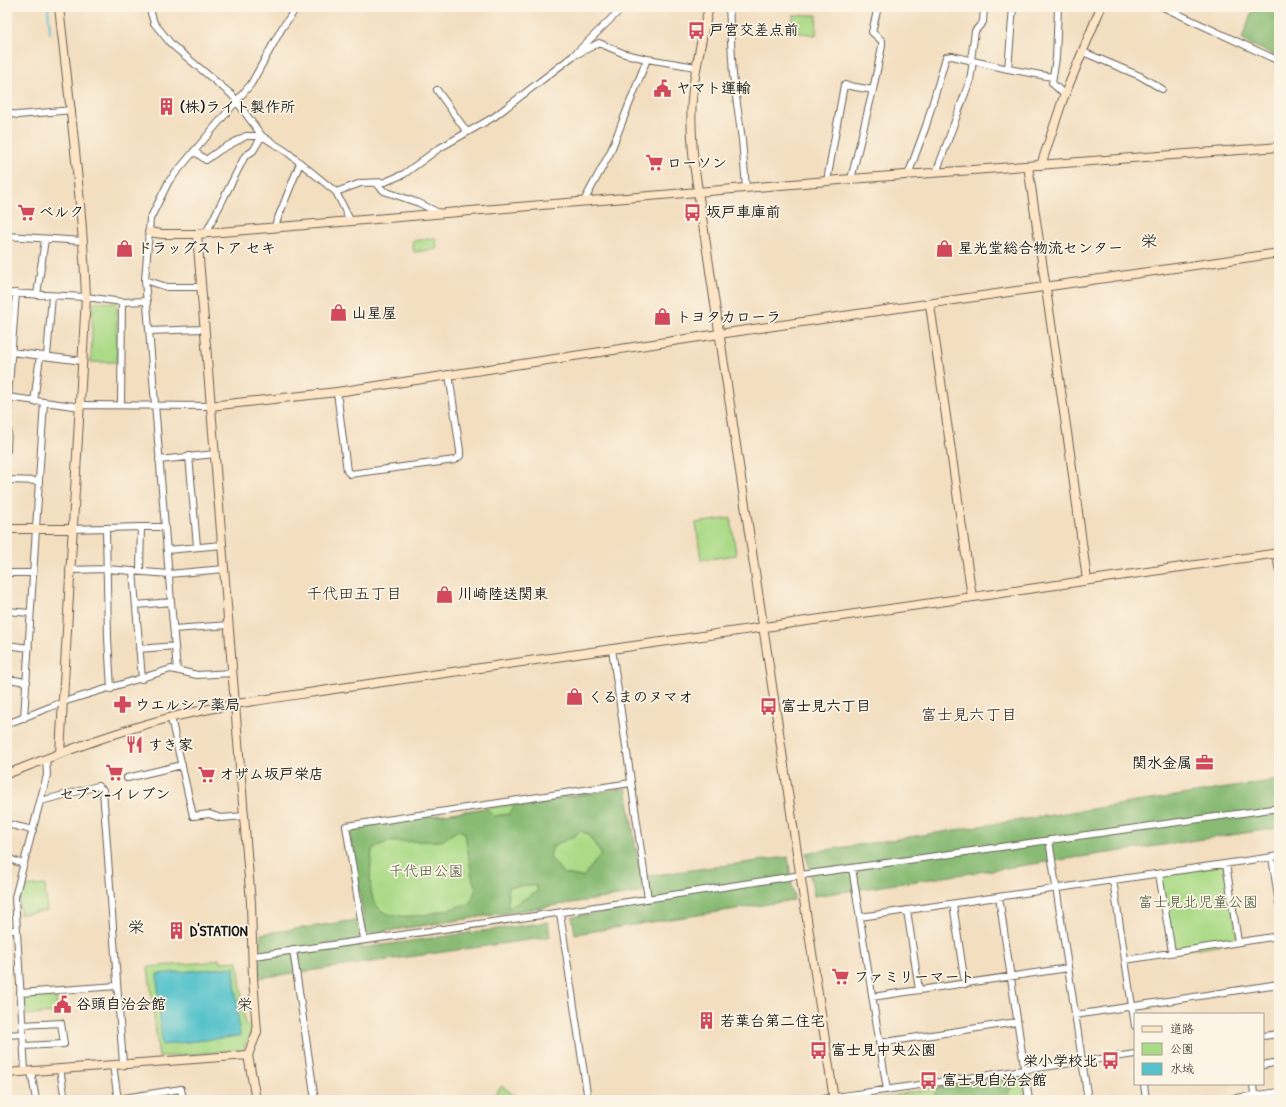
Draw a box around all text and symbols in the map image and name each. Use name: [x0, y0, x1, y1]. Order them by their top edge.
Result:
place label: 戸宮交差点前: [709, 19, 799, 40]
bus stop icon: 戸宮交差点前: [686, 20, 706, 40]
place label: ヤマト運輸: [676, 77, 751, 98]
public building icon: ヤマト運輸: [653, 78, 673, 98]
place label: (株)ライト製作所: [180, 96, 295, 117]
building icon: (株)ライト製作所: [157, 97, 177, 117]
place label: ローソン: [667, 152, 727, 173]
supermarket icon: ローソン: [644, 153, 664, 173]
place label: ベルク: [39, 201, 84, 222]
place label: 坂戸車庫前: [706, 201, 781, 222]
supermarket icon: ベルク: [16, 202, 36, 222]
bus stop icon: 坂戸車庫前: [683, 202, 703, 222]
district label: 栄: [1141, 229, 1158, 252]
place label: ドラッグストア セキ: [137, 237, 276, 258]
place label: 星光堂総合物流センター: [958, 237, 1123, 258]
shop icon: ドラッグストア セキ: [114, 238, 134, 258]
shop icon: 星光堂総合物流センター: [935, 238, 955, 258]
place label: 山星屋: [352, 302, 397, 323]
shop icon: 山星屋: [329, 303, 349, 323]
place label: トヨタカローラ: [676, 306, 781, 327]
shop icon: トヨタカローラ: [653, 307, 673, 327]
district label: 千代田五丁目: [306, 582, 402, 604]
place label: 川崎陸送関東: [458, 583, 548, 604]
shop icon: 川崎陸送関東: [435, 584, 455, 604]
place label: くるまのヌマオ: [588, 686, 693, 707]
shop icon: くるまのヌマオ: [565, 687, 585, 707]
place label: ウエルシア薬局: [135, 694, 240, 715]
pharmacy icon: ウエルシア薬局: [112, 695, 132, 715]
place label: 富士見六丁目: [781, 695, 871, 716]
bus stop icon: 富士見六丁目: [758, 696, 778, 716]
district label: 富士見六丁目: [921, 703, 1017, 725]
place label: すき家: [148, 734, 193, 755]
restaurant icon: すき家: [125, 735, 145, 755]
place label: 関水金属: [1132, 752, 1192, 773]
office icon: 関水金属: [1195, 753, 1215, 773]
supermarket icon: セブン-イレブン: [105, 763, 125, 783]
place label: オザム坂戸栄店: [219, 763, 324, 784]
supermarket icon: オザム坂戸栄店: [196, 764, 216, 784]
place label: セブン-イレブン: [59, 783, 171, 804]
park label: 千代田公園: [388, 860, 464, 881]
park label: 富士見北児童公園: [1138, 891, 1258, 912]
district label: 栄: [128, 915, 145, 938]
place label: D'STATION: [190, 920, 248, 941]
building icon: D'STATION: [167, 921, 187, 941]
place label: ファミリーマート: [854, 966, 975, 987]
supermarket icon: ファミリーマート: [831, 967, 851, 987]
place label: 谷頭自治会館: [76, 993, 166, 1014]
district label: 栄: [237, 993, 253, 1015]
public building icon: 谷頭自治会館: [53, 994, 73, 1014]
place label: 若葉台第二住宅: [720, 1010, 825, 1031]
building icon: 若葉台第二住宅: [697, 1011, 717, 1031]
legend: [1134, 1013, 1264, 1085]
text: 道路: [1170, 1020, 1194, 1037]
place label: 富士見中央公園: [831, 1039, 936, 1060]
bus stop icon: 富士見中央公園: [808, 1040, 828, 1060]
text: 公園: [1170, 1040, 1194, 1057]
place label: 栄小学校北: [1023, 1050, 1098, 1071]
bus stop icon: 栄小学校北: [1101, 1051, 1121, 1071]
text: 水域: [1170, 1060, 1194, 1077]
place label: 富士見自治会館: [942, 1069, 1047, 1090]
bus stop icon: 富士見自治会館: [919, 1070, 939, 1090]

